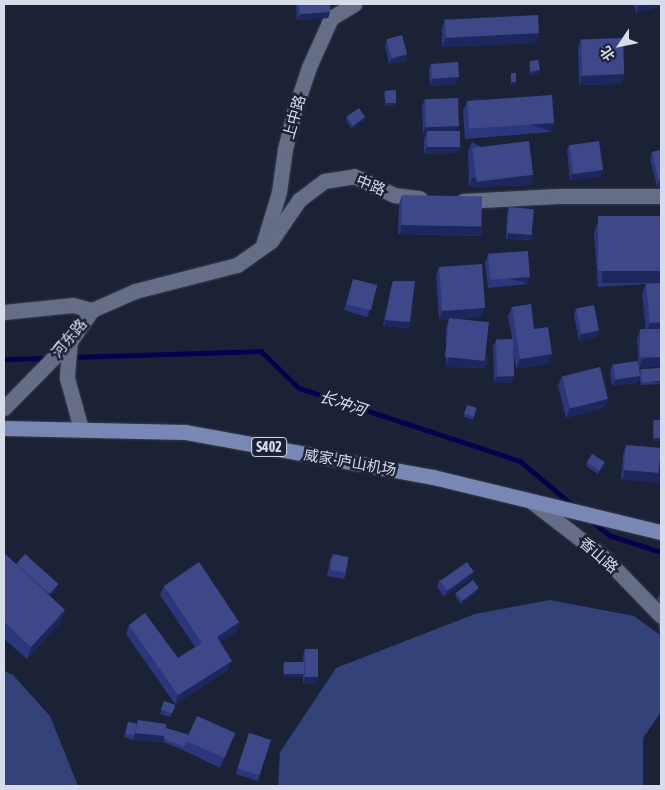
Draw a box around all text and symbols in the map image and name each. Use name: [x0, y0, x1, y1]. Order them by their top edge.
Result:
north arrow: [595, 20, 645, 70]
text: 北: [597, 43, 618, 64]
street label: 上中路: [279, 93, 309, 141]
street label: 中路: [354, 171, 388, 199]
street label: 河东路: [48, 315, 90, 361]
water label: 长冲河: [317, 386, 369, 420]
road number: S402: [250, 436, 288, 458]
street label: 威家-庐山机场: [302, 445, 398, 479]
street label: 香山路: [576, 533, 622, 577]

